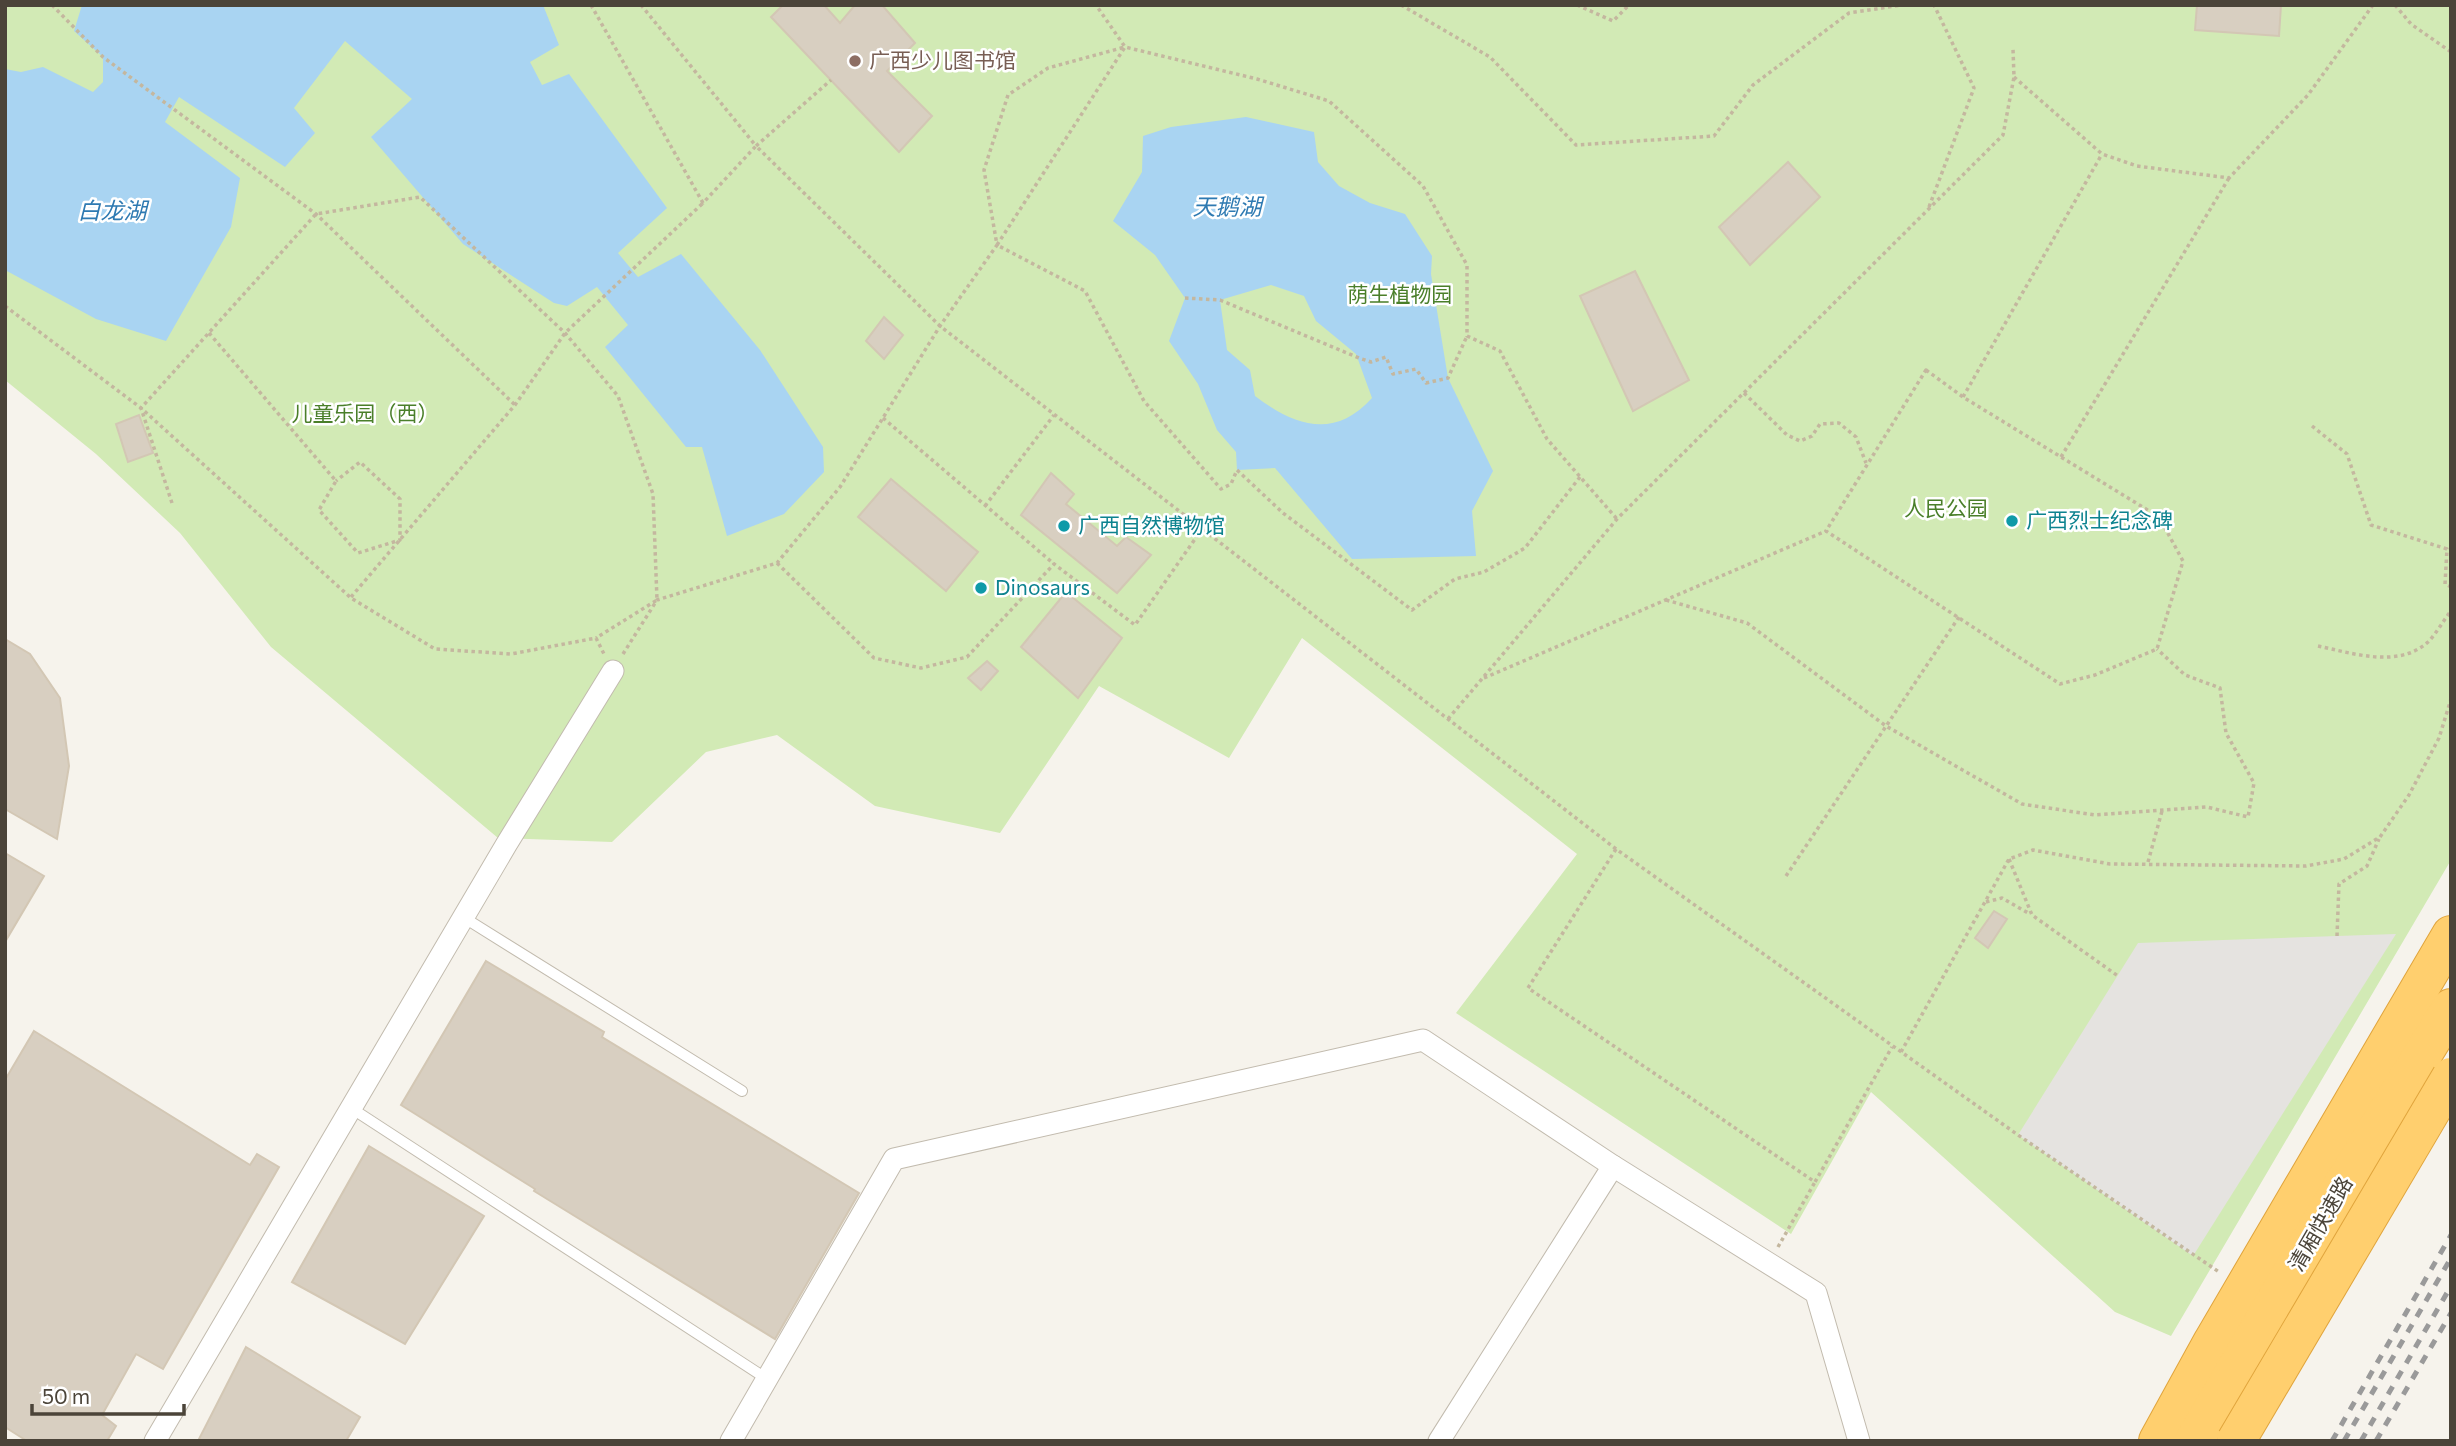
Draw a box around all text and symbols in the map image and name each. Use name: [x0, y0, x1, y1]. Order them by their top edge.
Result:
place label: 广西少儿图书馆: [869, 47, 1016, 72]
marker: 广西少儿图书馆: [847, 53, 863, 69]
water label: 天鹅湖: [1193, 192, 1265, 220]
water label: 白龙湖: [78, 196, 150, 224]
park label: 荫生植物园: [1348, 281, 1453, 306]
park label: 儿童乐园（西）: [292, 400, 439, 425]
park label: 人民公园: [1904, 495, 1988, 520]
place label: 广西烈士纪念碑: [2026, 507, 2173, 532]
place label: 广西自然博物馆: [1078, 512, 1225, 537]
marker: 广西烈士纪念碑: [2004, 513, 2020, 529]
marker: 广西自然博物馆: [1056, 518, 1072, 534]
place label: Dinosaurs: [995, 574, 1090, 599]
marker: Dinosaurs: [973, 580, 989, 596]
street label: 清厢快速路: [2283, 1172, 2357, 1275]
scale bar: [32, 1372, 184, 1416]
text: 50 m: [42, 1383, 90, 1408]

